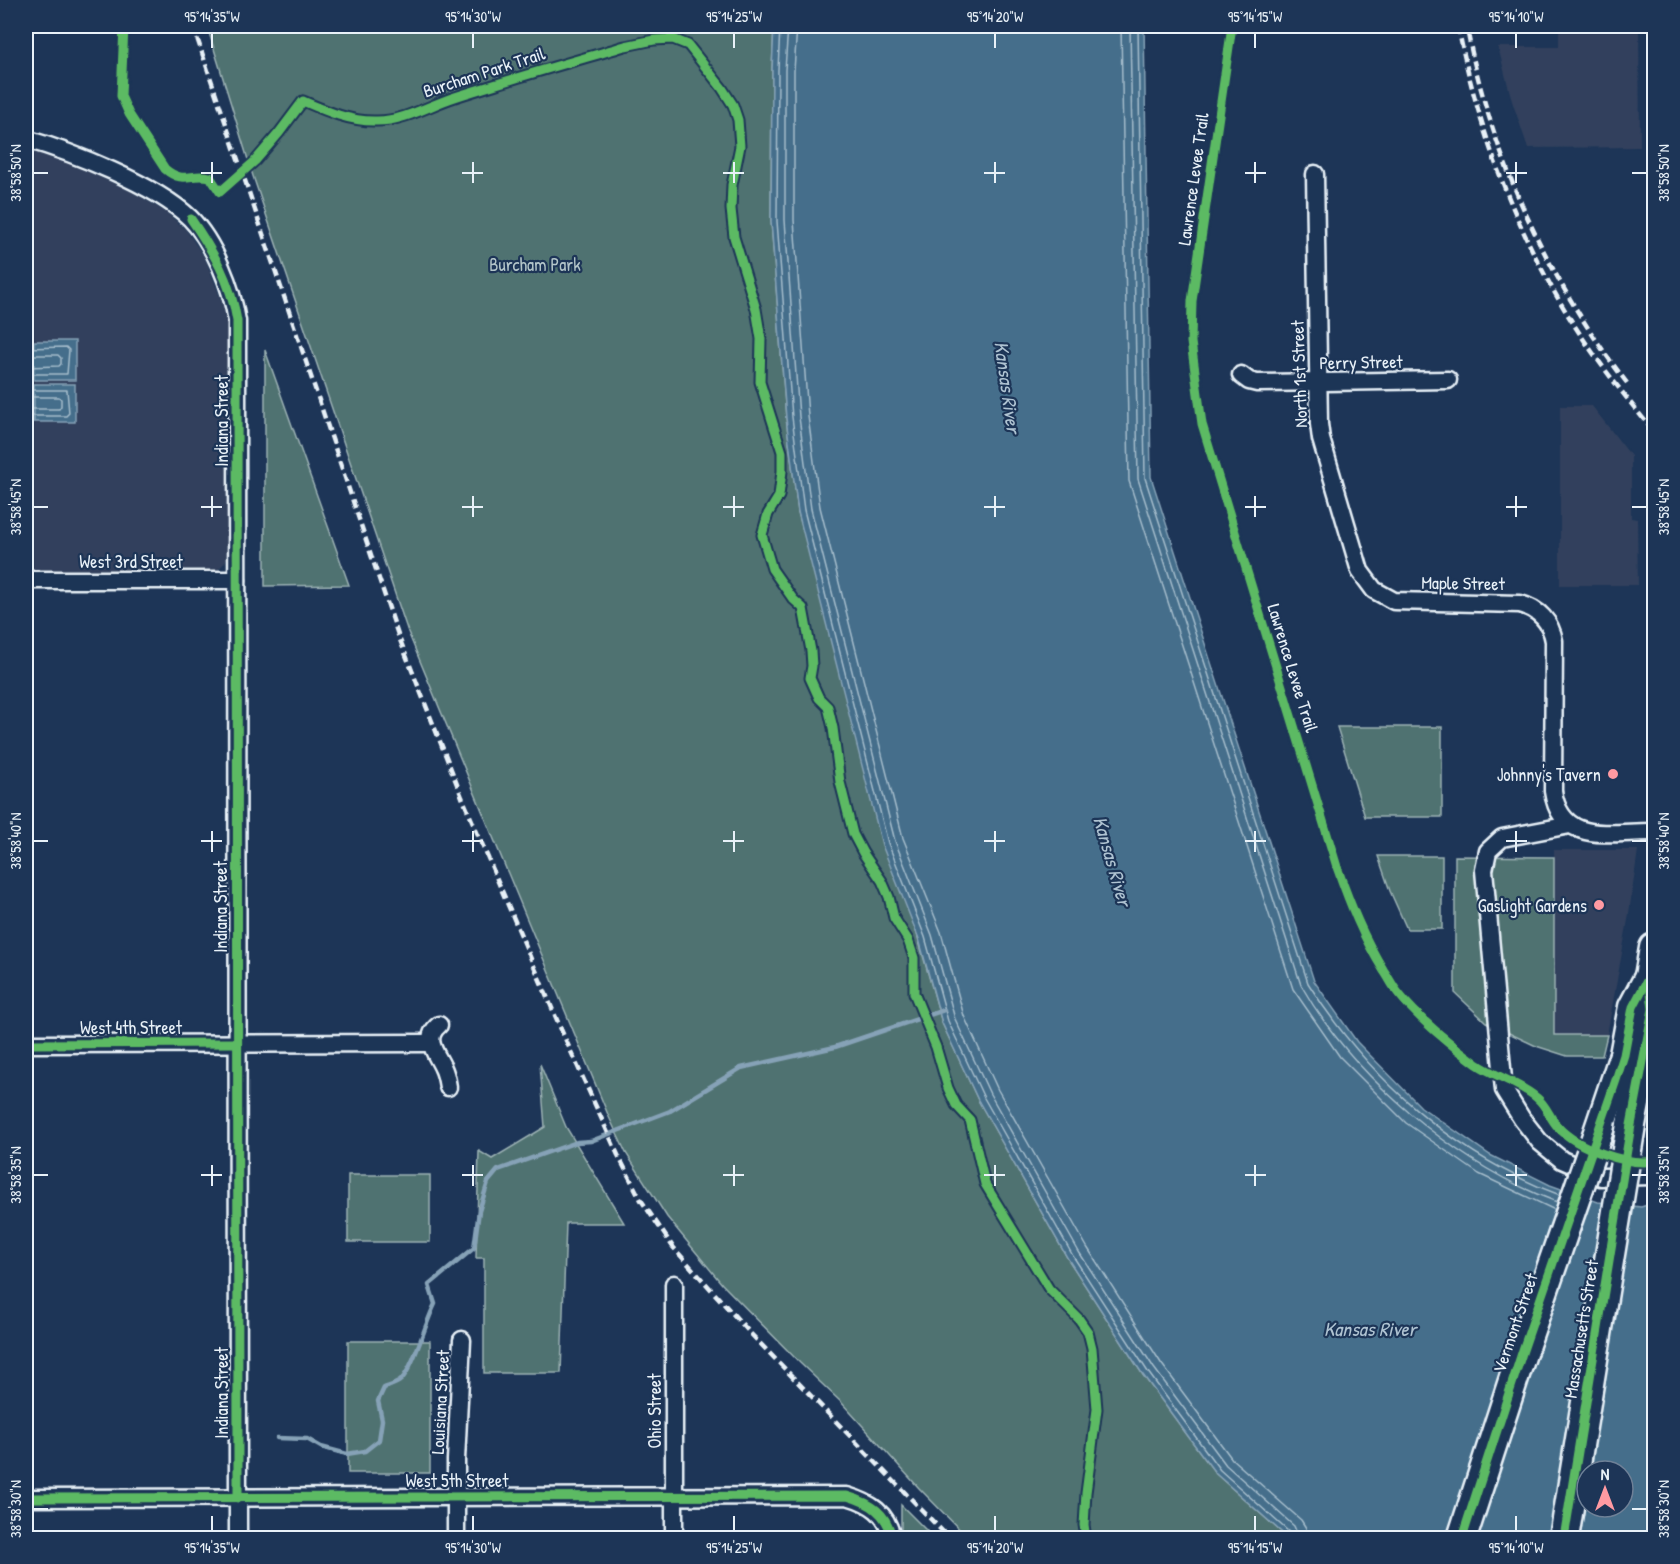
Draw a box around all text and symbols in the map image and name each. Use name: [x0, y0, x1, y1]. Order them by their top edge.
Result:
text: 95°14'35"W: [184, 6, 241, 27]
text: 95°14'30"W: [445, 6, 502, 27]
text: 95°14'25"W: [706, 6, 763, 27]
text: 95°14'20"W: [967, 6, 1024, 27]
text: 95°14'15"W: [1228, 6, 1283, 27]
text: 95°14'10"W: [1489, 6, 1544, 27]
street label: Burcham Park Trail: [420, 40, 548, 103]
street label: Lawrence Levee Trail: [1171, 111, 1215, 247]
text: 38°58'50"N: [5, 144, 26, 202]
text: 38°58'50"N: [1653, 144, 1674, 202]
park label: Burcham Park: [489, 252, 581, 277]
street label: North 1st Street: [1285, 319, 1313, 428]
water label: Kansas River: [988, 339, 1028, 437]
street label: Perry Street: [1319, 349, 1404, 375]
street label: Indiana Street: [209, 374, 234, 467]
text: 38°58'45"N: [5, 479, 26, 535]
text: 38°58'45"N: [1653, 479, 1674, 535]
street label: West 3rd Street: [79, 549, 184, 574]
street label: Maple Street: [1421, 570, 1506, 596]
street label: Lawrence Levee Trail: [1262, 601, 1325, 736]
place label: Johnny's Tavern: [1497, 762, 1601, 787]
marker: Johnny's Tavern: [1606, 767, 1620, 781]
text: 38°58'40"N: [5, 813, 26, 869]
water label: Kansas River: [1087, 813, 1139, 911]
text: 38°58'40"N: [1653, 813, 1674, 869]
street label: Indiana Street: [208, 860, 233, 953]
place label: Gaslight Gardens: [1478, 893, 1587, 918]
marker: Gaslight Gardens: [1592, 898, 1606, 912]
street label: West 4th Street: [80, 1015, 183, 1040]
text: 38°58'35"N: [5, 1146, 26, 1204]
text: 38°58'35"N: [1653, 1146, 1674, 1204]
street label: Massachusetts Street: [1558, 1257, 1604, 1400]
street label: Vermont Street: [1486, 1269, 1544, 1376]
water label: Kansas River: [1324, 1315, 1418, 1342]
street label: Indiana Street: [209, 1346, 234, 1439]
street label: Louisiana Street: [425, 1348, 455, 1455]
street label: Ohio Street: [642, 1373, 667, 1448]
north arrow: [1575, 1459, 1635, 1519]
text: N: [1601, 1463, 1610, 1485]
street label: West 5th Street: [406, 1468, 509, 1493]
text: 38°58'30"N: [5, 1480, 26, 1538]
text: 38°58'30"N: [1653, 1480, 1674, 1538]
text: 95°14'35"W: [184, 1537, 241, 1558]
text: 95°14'30"W: [445, 1537, 502, 1558]
text: 95°14'25"W: [706, 1537, 763, 1558]
text: 95°14'20"W: [967, 1537, 1024, 1558]
text: 95°14'15"W: [1228, 1537, 1283, 1558]
text: 95°14'10"W: [1489, 1537, 1544, 1558]

